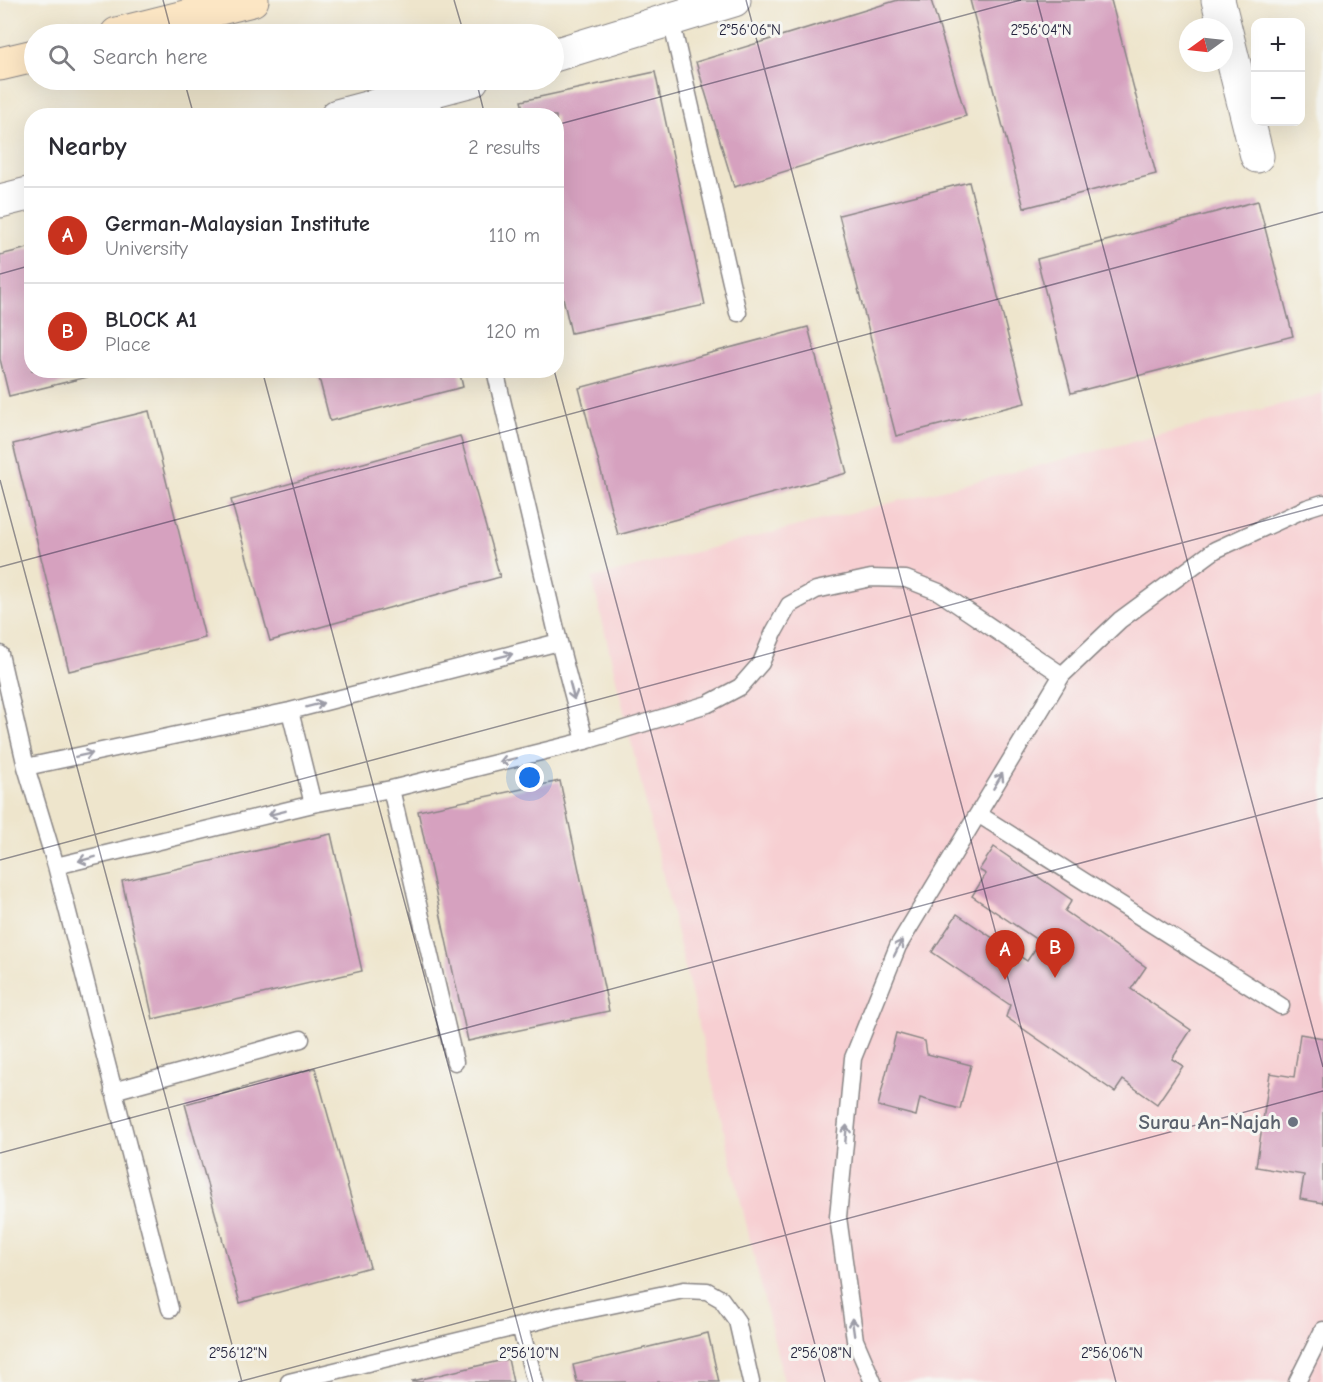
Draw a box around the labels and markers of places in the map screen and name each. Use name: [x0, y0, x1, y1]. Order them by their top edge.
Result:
pin: B: [1036, 928, 1074, 978]
pin: A: [986, 930, 1024, 980]
place label: Surau An-Najah: [1139, 1110, 1281, 1134]
marker: Surau An-Najah: [1286, 1115, 1300, 1129]

